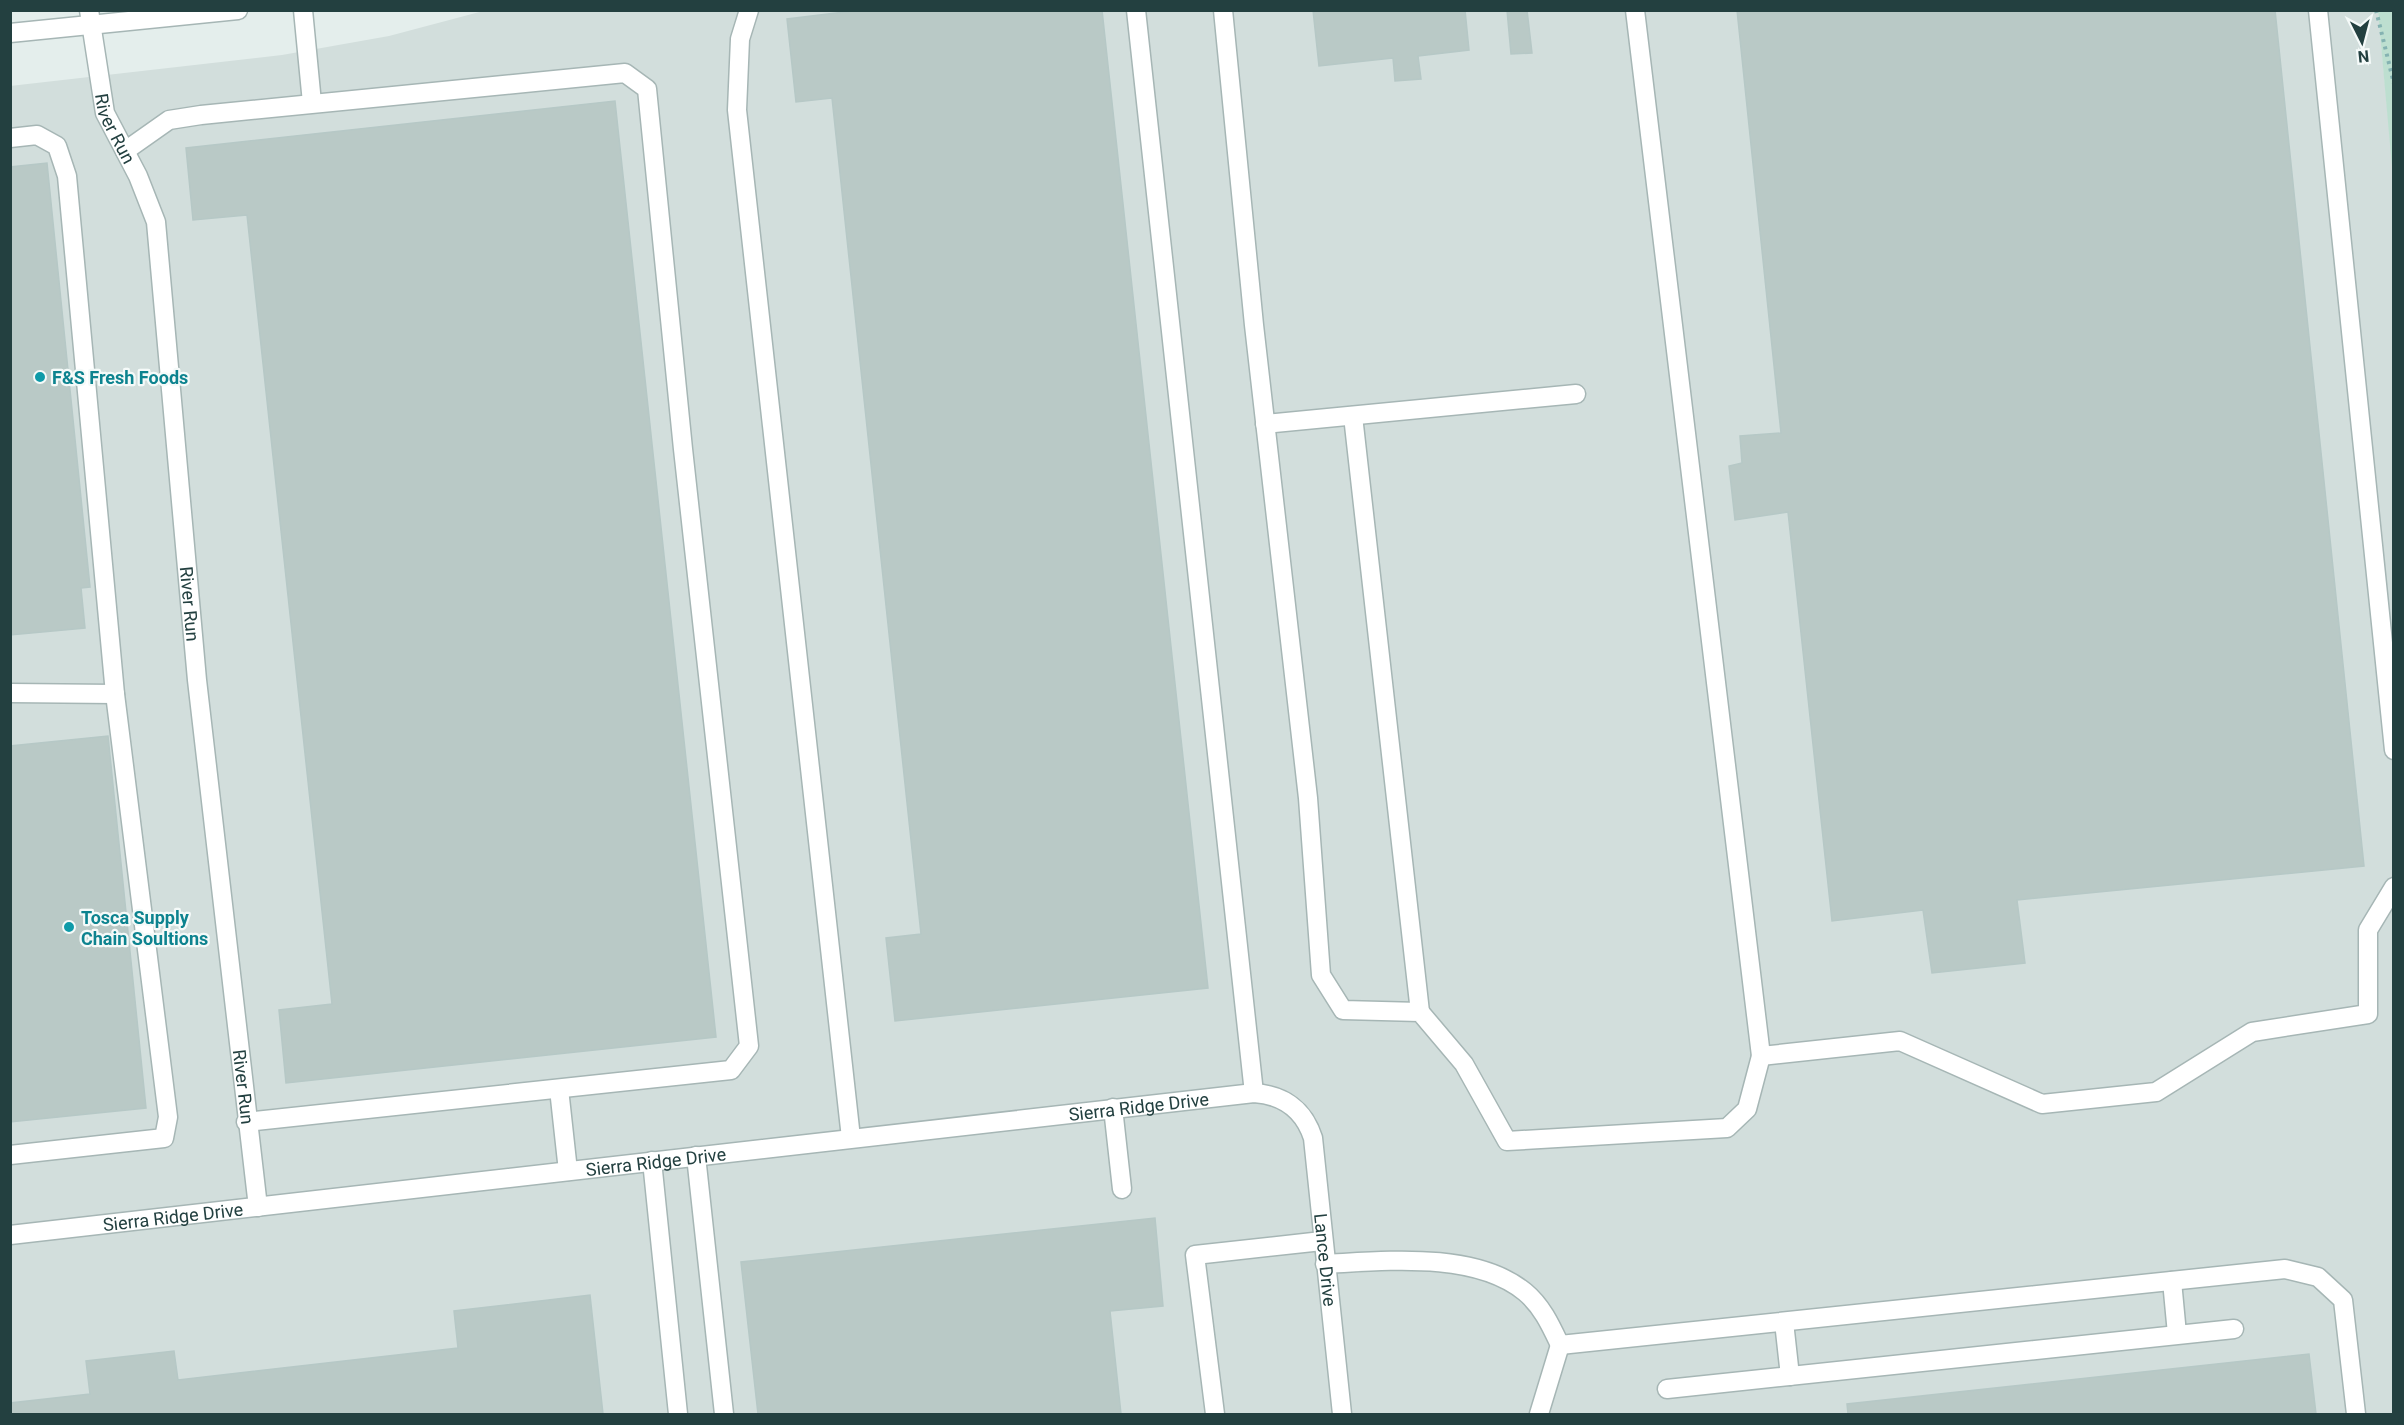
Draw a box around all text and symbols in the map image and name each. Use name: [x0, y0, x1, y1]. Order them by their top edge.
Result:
north arrow: [2332, 12, 2392, 72]
text: N: [2357, 46, 2370, 66]
street label: River Run: [92, 92, 140, 167]
place label: F&S Fresh Foods: [52, 367, 188, 388]
marker: F&S Fresh Foods: [33, 370, 47, 384]
street label: River Run: [176, 565, 204, 642]
place label: Tosca Supply Chain Soultions: [81, 907, 208, 949]
marker: Tosca Supply Chain Soultions: [62, 920, 76, 934]
street label: River Run: [229, 1048, 259, 1125]
street label: Sierra Ridge Drive: [1067, 1088, 1210, 1125]
street label: Sierra Ridge Drive: [585, 1143, 727, 1180]
street label: Sierra Ridge Drive: [102, 1198, 244, 1235]
street label: Lance Drive: [1310, 1212, 1341, 1307]

